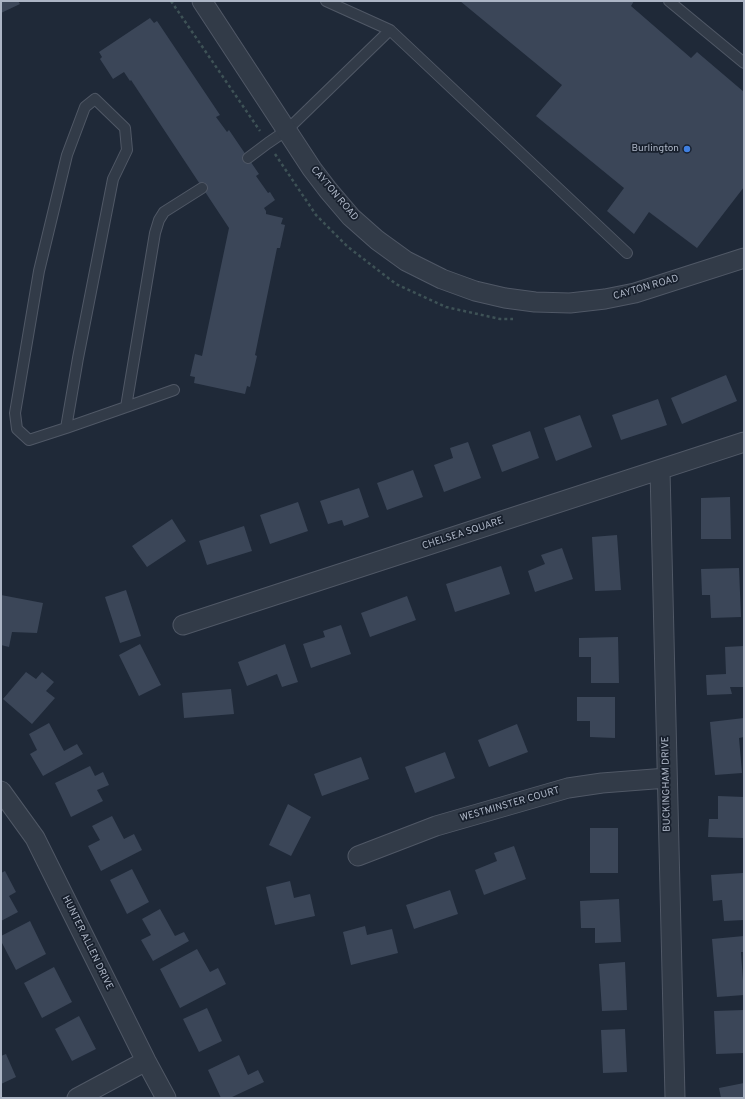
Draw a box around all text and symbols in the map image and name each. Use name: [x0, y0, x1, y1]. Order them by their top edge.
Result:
place label: Burlington: [631, 143, 679, 155]
marker: Burlington: [682, 144, 692, 154]
street label: CAYTON ROAD: [308, 164, 360, 224]
street label: CAYTON ROAD: [612, 273, 680, 303]
street label: CHELSEA SQUARE: [421, 515, 505, 553]
street label: BUCKINGHAM DRIVE: [660, 736, 674, 832]
street label: WESTMINSTER COURT: [459, 785, 561, 825]
street label: HUNTER ALLEN DRIVE: [59, 894, 115, 992]

